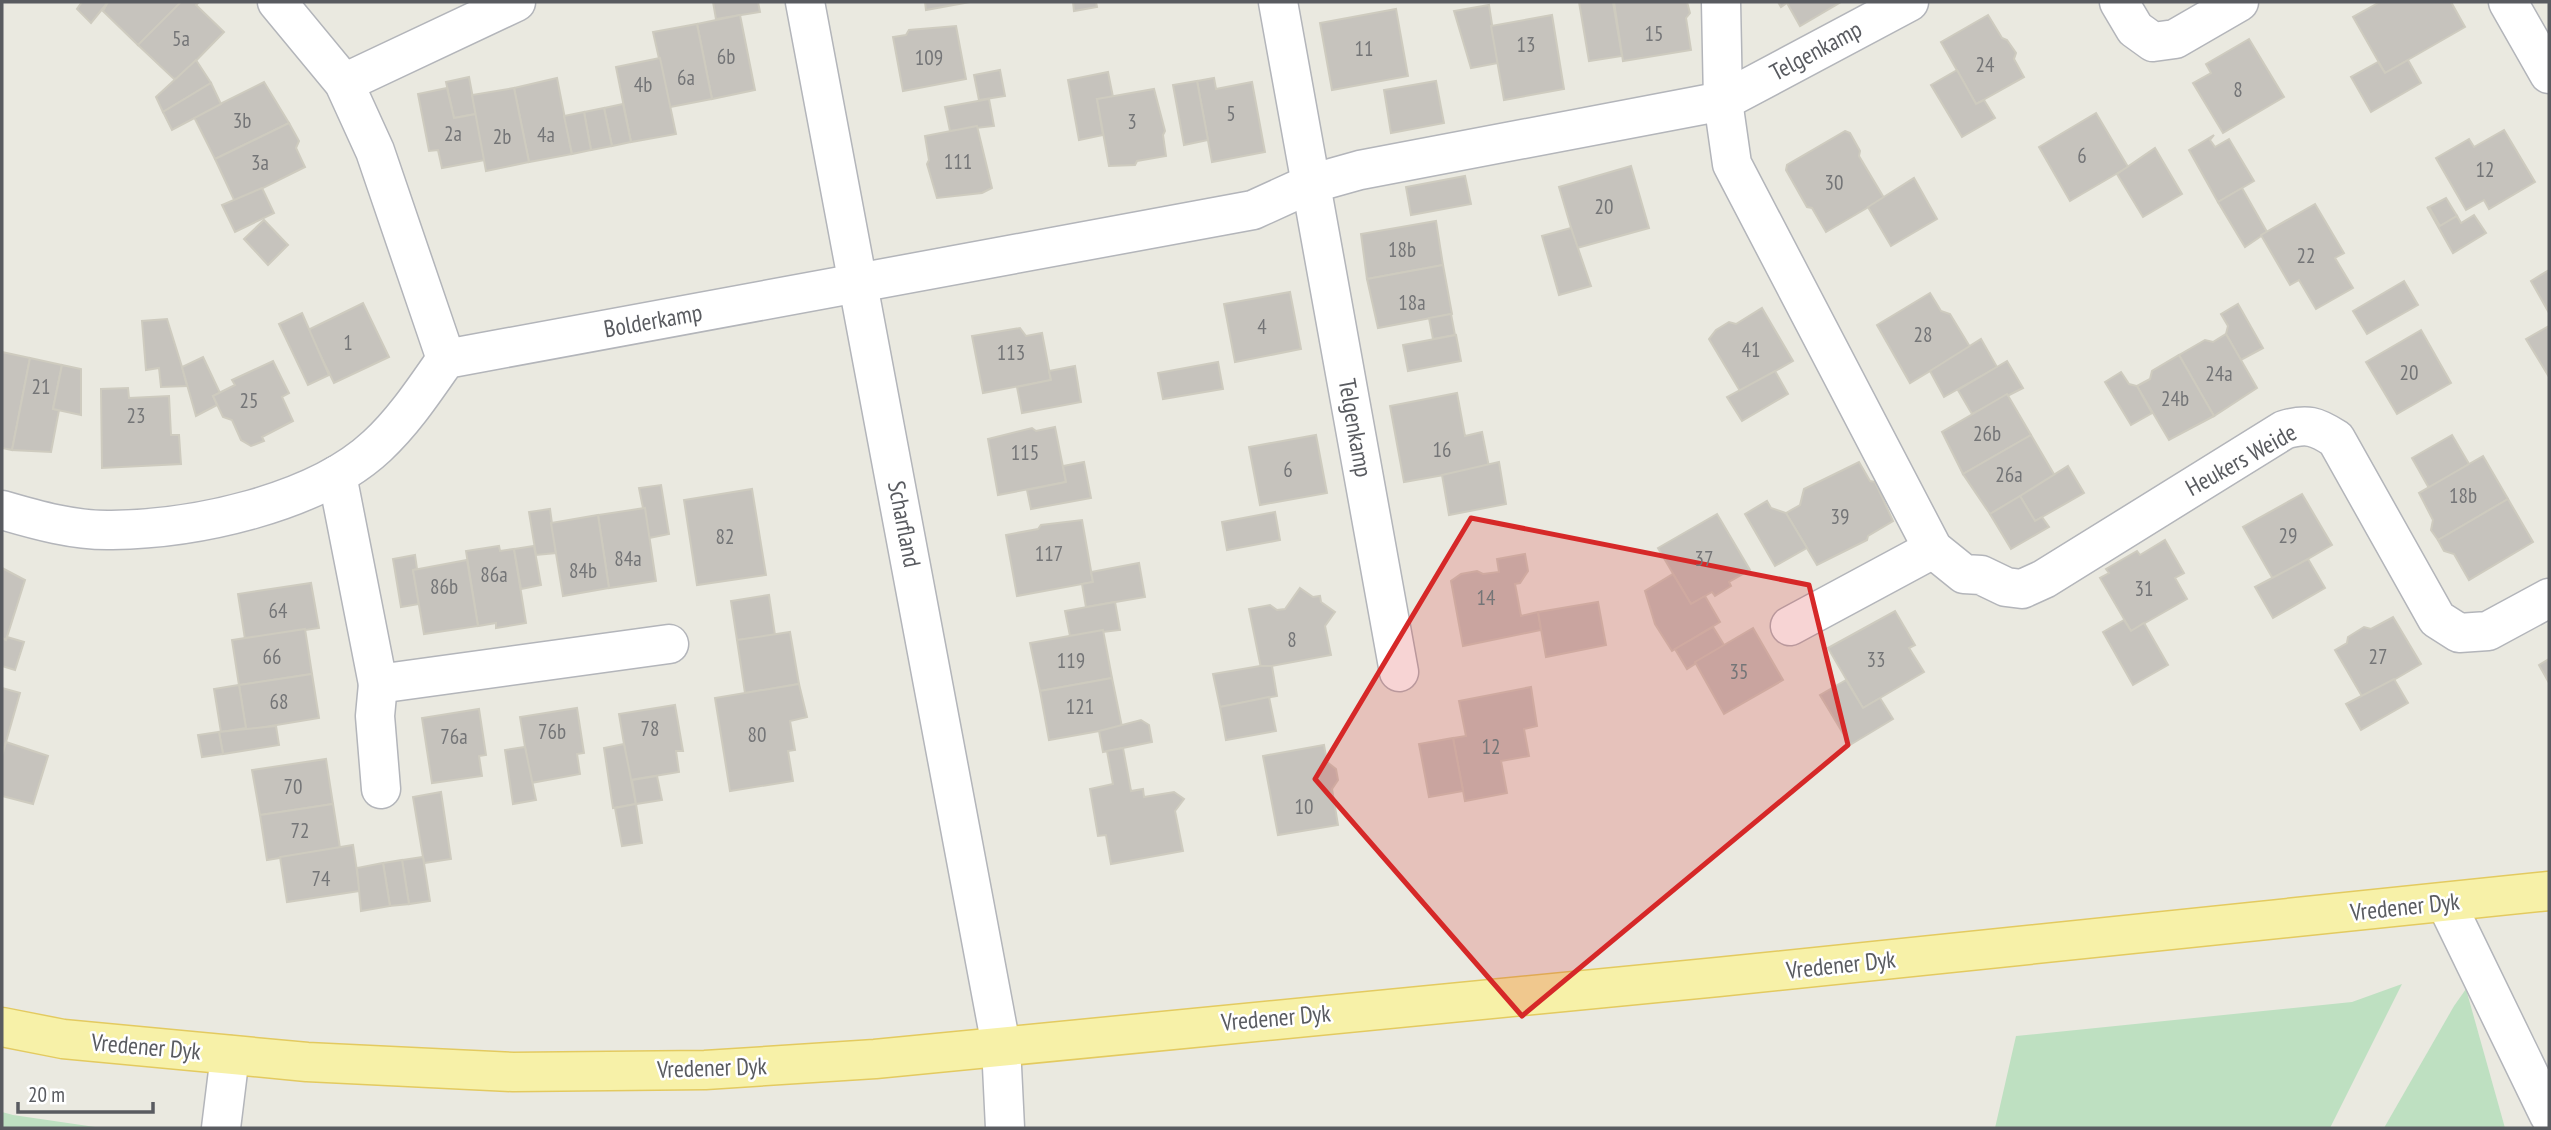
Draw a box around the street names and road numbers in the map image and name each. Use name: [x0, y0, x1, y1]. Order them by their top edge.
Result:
street label: Telgenkamp: [1765, 14, 1867, 88]
street label: Bolderkamp: [601, 297, 704, 344]
street label: Telgenkamp: [1332, 376, 1379, 480]
street label: Heukers Weide: [2180, 416, 2302, 503]
street label: Scharfland: [881, 478, 928, 570]
street label: Vredener Dyk: [2348, 885, 2462, 928]
street label: Vredener Dyk: [1784, 943, 1898, 986]
street label: Vredener Dyk: [1219, 997, 1333, 1038]
street label: Vredener Dyk: [89, 1026, 203, 1067]
street label: Vredener Dyk: [656, 1050, 768, 1085]

